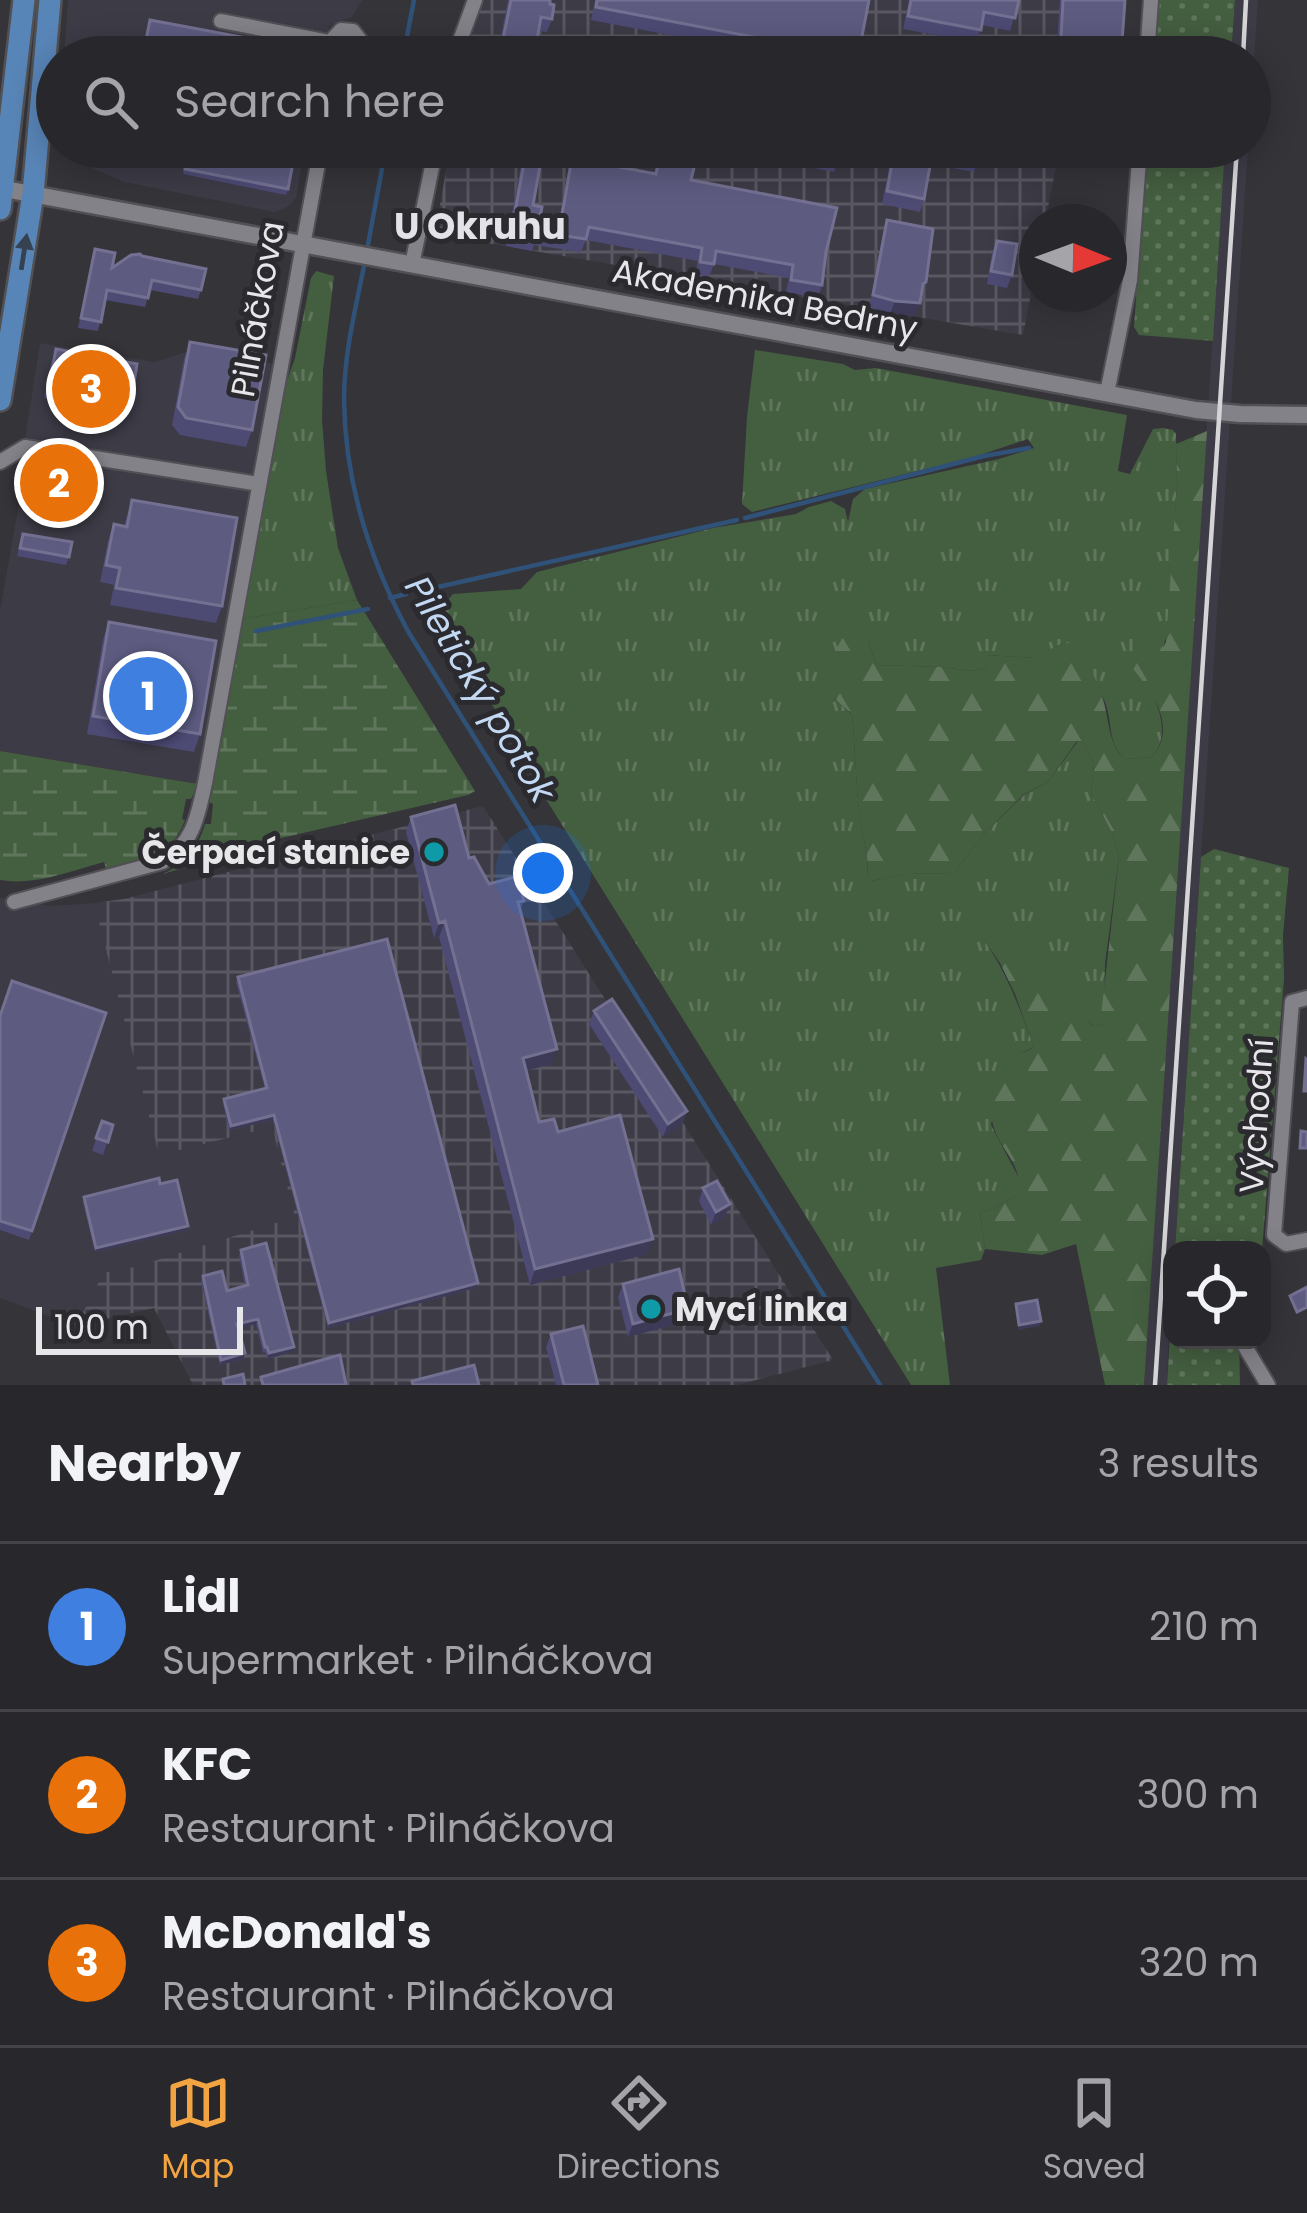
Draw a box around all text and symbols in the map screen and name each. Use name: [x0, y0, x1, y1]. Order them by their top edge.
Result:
search box: [36, 36, 1271, 168]
icon: search: [78, 69, 144, 135]
text: Search here: [174, 70, 445, 133]
district label: U Okruhu: [394, 201, 566, 252]
north arrow: [1019, 204, 1127, 312]
street label: Pilnáčkova: [219, 217, 296, 401]
one-way arrow: [15, 233, 34, 270]
street label: Akademika Bedrny: [608, 247, 922, 352]
pin: 3: [52, 344, 130, 434]
pin: 2: [20, 438, 98, 528]
water label: Piletický potok: [393, 566, 569, 813]
pin: 1: [109, 651, 187, 741]
place label: Čerpací stanice: [142, 829, 410, 876]
marker: Čerpací stanice: [421, 839, 447, 865]
your location: [513, 843, 573, 903]
street label: Východní: [1228, 1037, 1285, 1195]
map controls: [1163, 1241, 1271, 1349]
button: locate: [1163, 1241, 1271, 1349]
place label: Mycí linka: [675, 1286, 848, 1333]
marker: Mycí linka: [638, 1296, 664, 1322]
scale bar: [36, 1301, 243, 1354]
text: 100 m: [54, 1304, 149, 1351]
text: Nearby: [48, 1427, 241, 1499]
text: 3 results: [1097, 1436, 1259, 1491]
text: Lidl: [162, 1565, 241, 1628]
text: 1: [80, 1599, 94, 1654]
text: 210 m: [1149, 1599, 1259, 1654]
text: Supermarket · Pilnáčkova: [162, 1633, 654, 1688]
text: KFC: [162, 1733, 252, 1796]
text: 2: [76, 1767, 98, 1822]
text: 300 m: [1136, 1767, 1259, 1822]
text: Restaurant · Pilnáčkova: [162, 1801, 615, 1856]
text: McDonald's: [162, 1901, 432, 1964]
text: 3: [75, 1935, 99, 1990]
text: 320 m: [1139, 1935, 1259, 1990]
text: Restaurant · Pilnáčkova: [162, 1969, 615, 2024]
tab: Map: [161, 2070, 234, 2192]
tab: Directions: [557, 2070, 720, 2192]
tab: Saved: [1043, 2070, 1146, 2192]

